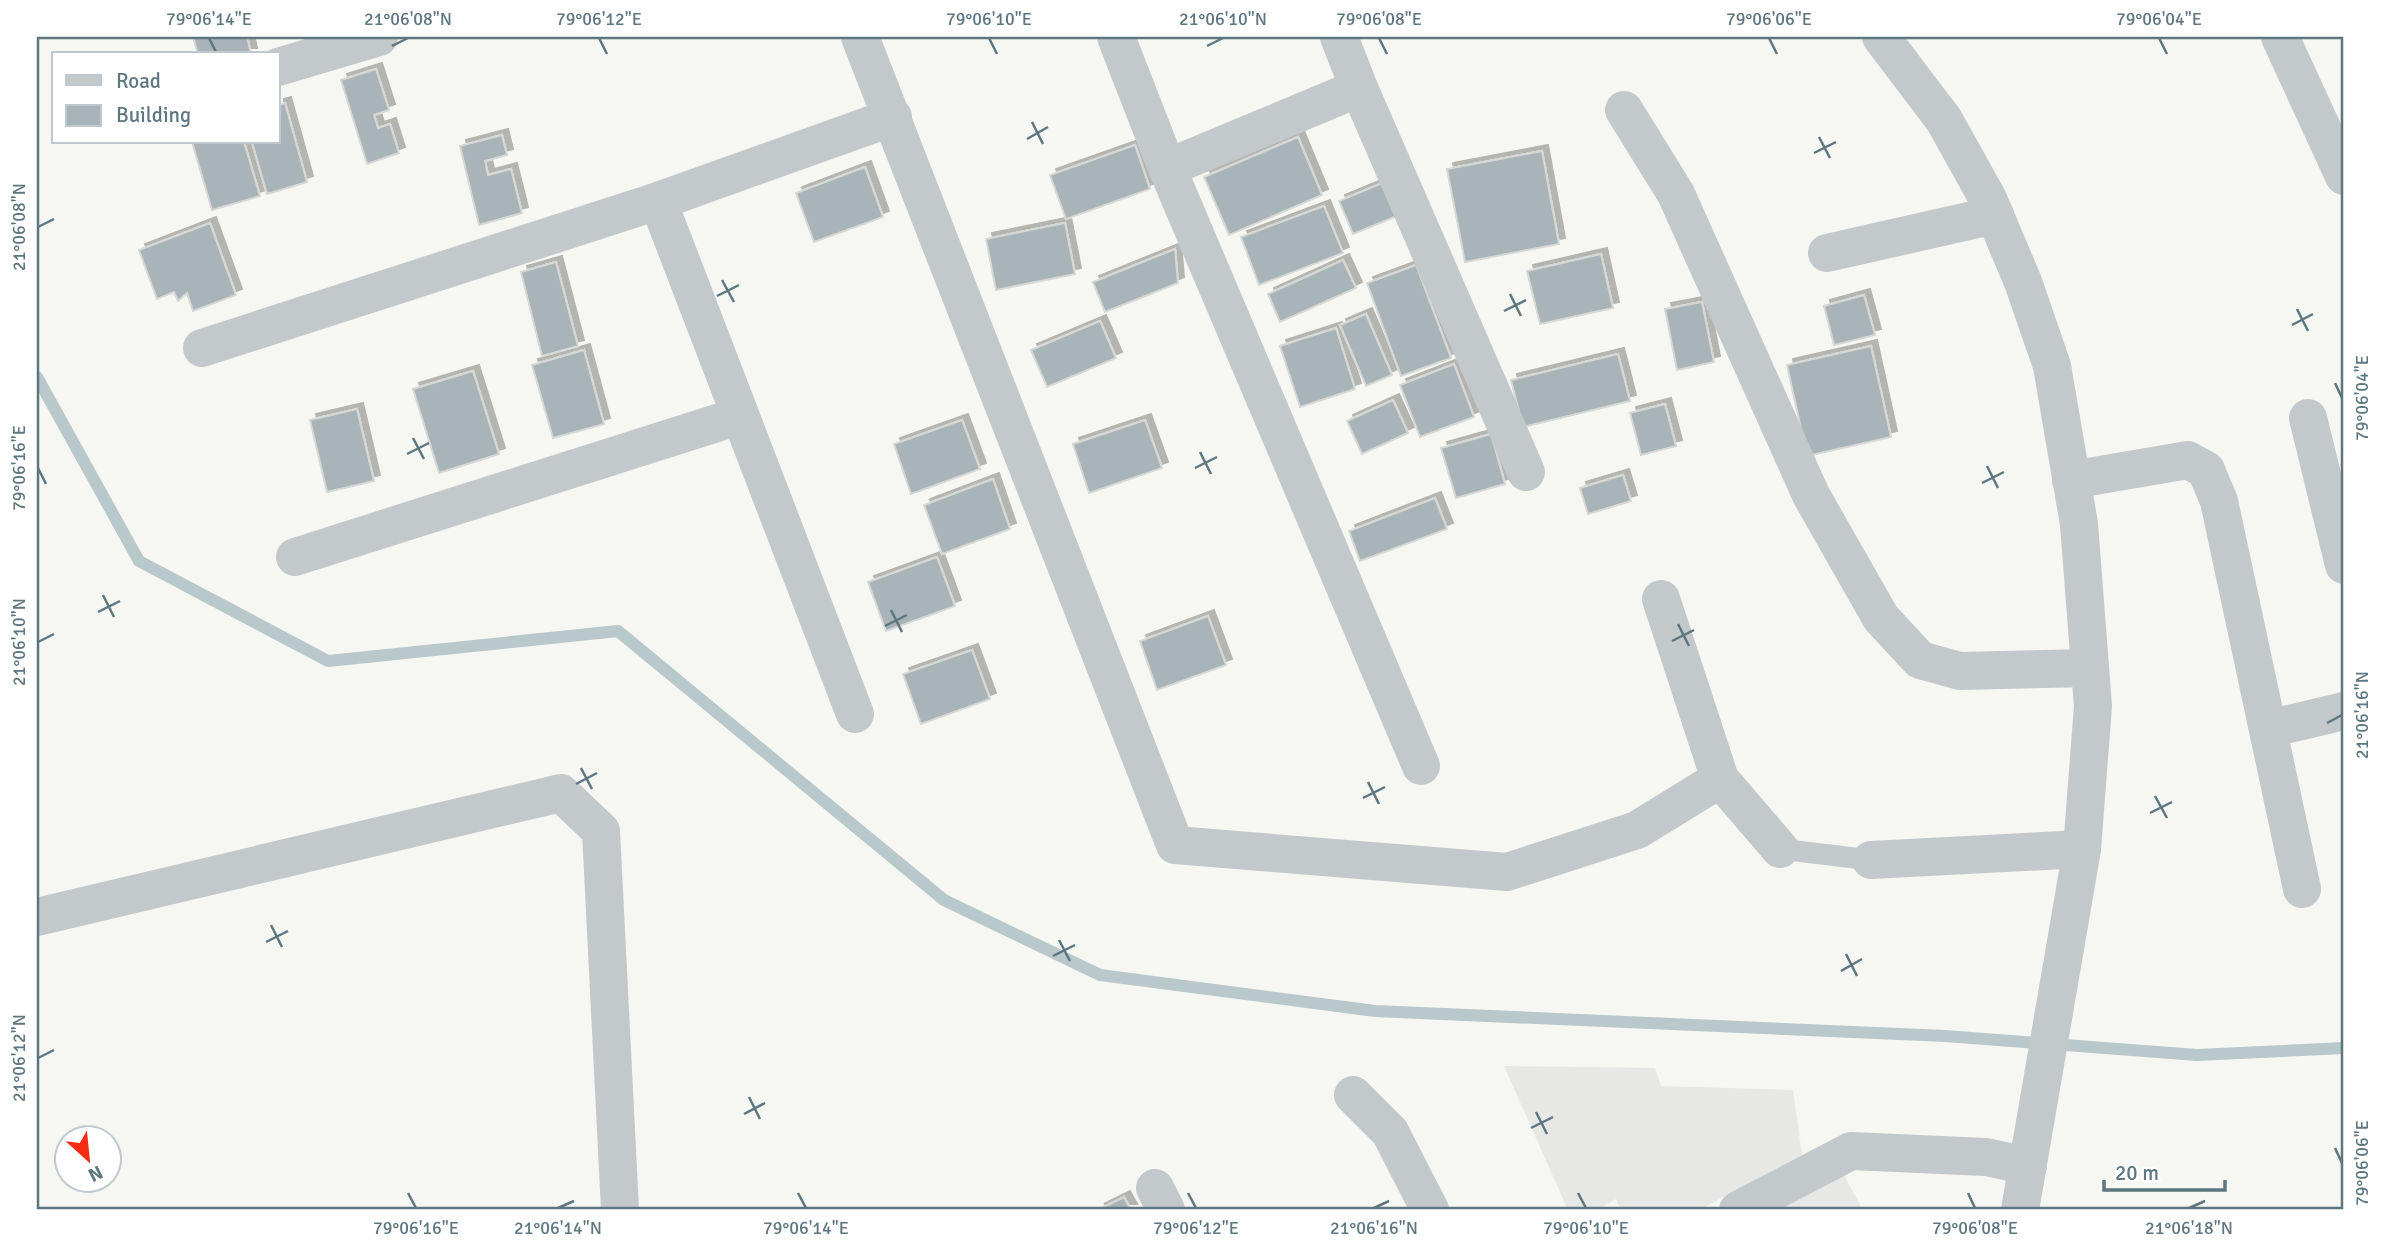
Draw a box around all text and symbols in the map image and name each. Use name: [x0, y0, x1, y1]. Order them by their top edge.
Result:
text: 79°06'14"E: [166, 8, 252, 30]
text: 21°06'08"N: [364, 8, 452, 30]
text: 79°06'12"E: [556, 8, 642, 30]
text: 79°06'10"E: [946, 8, 1032, 30]
text: 21°06'10"N: [1179, 8, 1267, 30]
text: 79°06'08"E: [1336, 8, 1422, 30]
text: 79°06'06"E: [1726, 8, 1812, 30]
text: 79°06'04"E: [2116, 8, 2202, 30]
legend: [52, 52, 280, 144]
text: Road: [116, 68, 161, 94]
text: Building: [116, 102, 191, 128]
text: 21°06'08"N: [8, 183, 30, 271]
text: 79°06'04"E: [2351, 355, 2373, 441]
text: 79°06'16"E: [8, 425, 30, 511]
text: 21°06'10"N: [8, 598, 30, 686]
text: 21°06'16"N: [2351, 671, 2373, 759]
text: 21°06'12"N: [8, 1014, 30, 1102]
text: 79°06'06"E: [2351, 1120, 2373, 1206]
north arrow: [52, 1124, 122, 1194]
scale bar: [2104, 1149, 2225, 1193]
text: N: [84, 1160, 107, 1187]
text: 20 m: [2115, 1160, 2159, 1186]
text: 79°06'16"E: [373, 1217, 459, 1239]
text: 21°06'14"N: [514, 1217, 602, 1239]
text: 79°06'14"E: [763, 1217, 849, 1239]
text: 79°06'12"E: [1153, 1217, 1239, 1239]
text: 21°06'16"N: [1330, 1217, 1418, 1239]
text: 79°06'10"E: [1543, 1217, 1629, 1239]
text: 79°06'08"E: [1932, 1217, 2018, 1239]
text: 21°06'18"N: [2145, 1217, 2233, 1239]

